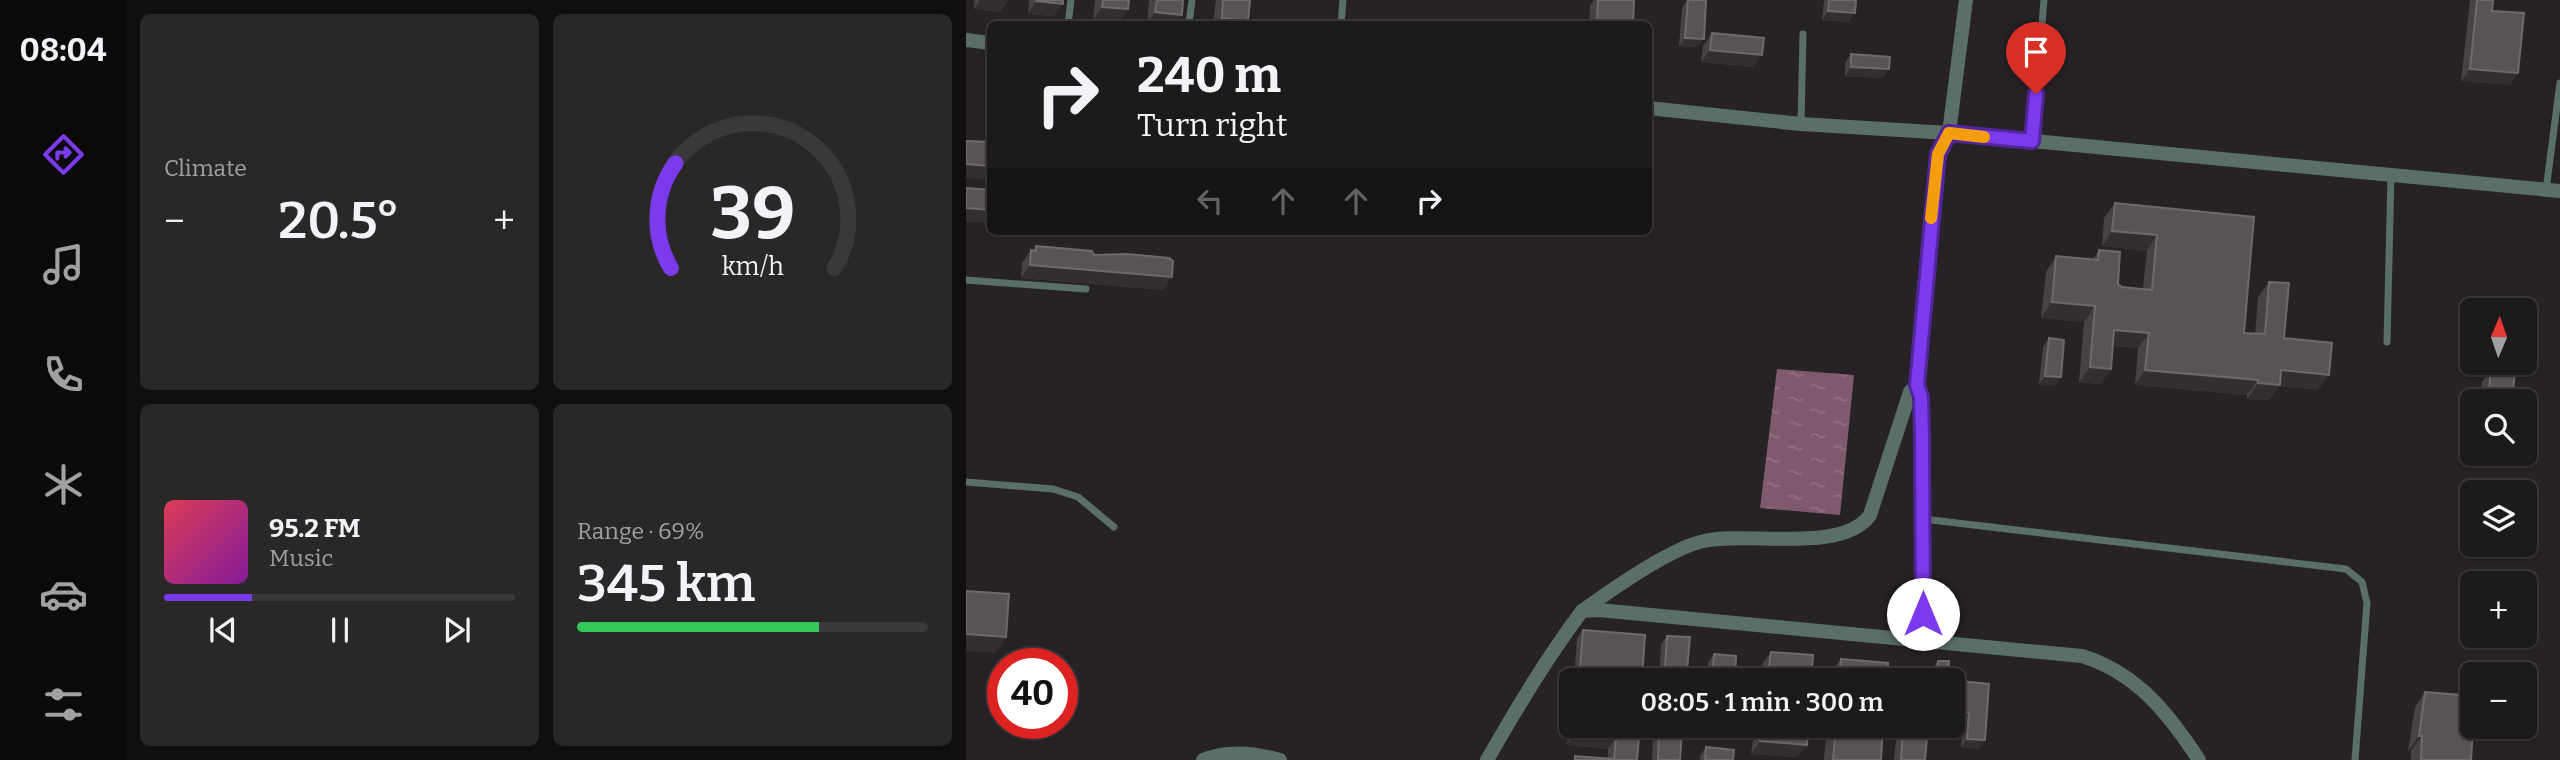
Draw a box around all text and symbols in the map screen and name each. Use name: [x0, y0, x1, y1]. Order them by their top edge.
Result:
pin: [2006, 22, 2066, 94]
text: 08:04: [20, 31, 106, 69]
icon: arrive: [2017, 33, 2055, 71]
text: 240 m: [1137, 46, 1281, 105]
icon: right: [1022, 49, 1113, 140]
text: Turn right: [1137, 106, 1288, 144]
icon: directions: [39, 130, 88, 179]
text: Climate: [164, 154, 247, 182]
text: 39: [710, 170, 795, 257]
icon: left: [1191, 182, 1229, 220]
icon: ahead: [1264, 182, 1302, 220]
icon: ahead: [1337, 182, 1375, 220]
icon: right: [1410, 182, 1448, 220]
text: 20.5°: [278, 189, 400, 252]
text: −: [164, 198, 185, 244]
text: +: [493, 198, 515, 244]
icon: music: [39, 240, 88, 289]
text: km/h: [722, 252, 784, 282]
north arrow: [2460, 298, 2538, 374]
map controls: [2460, 298, 2537, 739]
icon: phone: [39, 350, 88, 399]
button: search: [2460, 389, 2537, 466]
icon: climate: [39, 460, 88, 509]
button: layers: [2460, 480, 2537, 557]
text: 95.2 FM: [269, 513, 360, 544]
text: Range · 69%: [577, 517, 705, 545]
text: Music: [269, 544, 333, 572]
text: 345 km: [577, 552, 755, 615]
icon: car: [39, 570, 88, 619]
button: +: [2460, 571, 2537, 648]
position arrow: [1886, 577, 1960, 651]
icon: previous: [204, 611, 242, 649]
icon: pause: [321, 611, 359, 649]
icon: next: [438, 611, 476, 649]
speed limit sign: 40: [987, 648, 1078, 739]
button: −: [2460, 662, 2537, 739]
icon: filters: [39, 680, 88, 729]
text: 08:05 · 1 min · 300 m: [1640, 687, 1884, 718]

